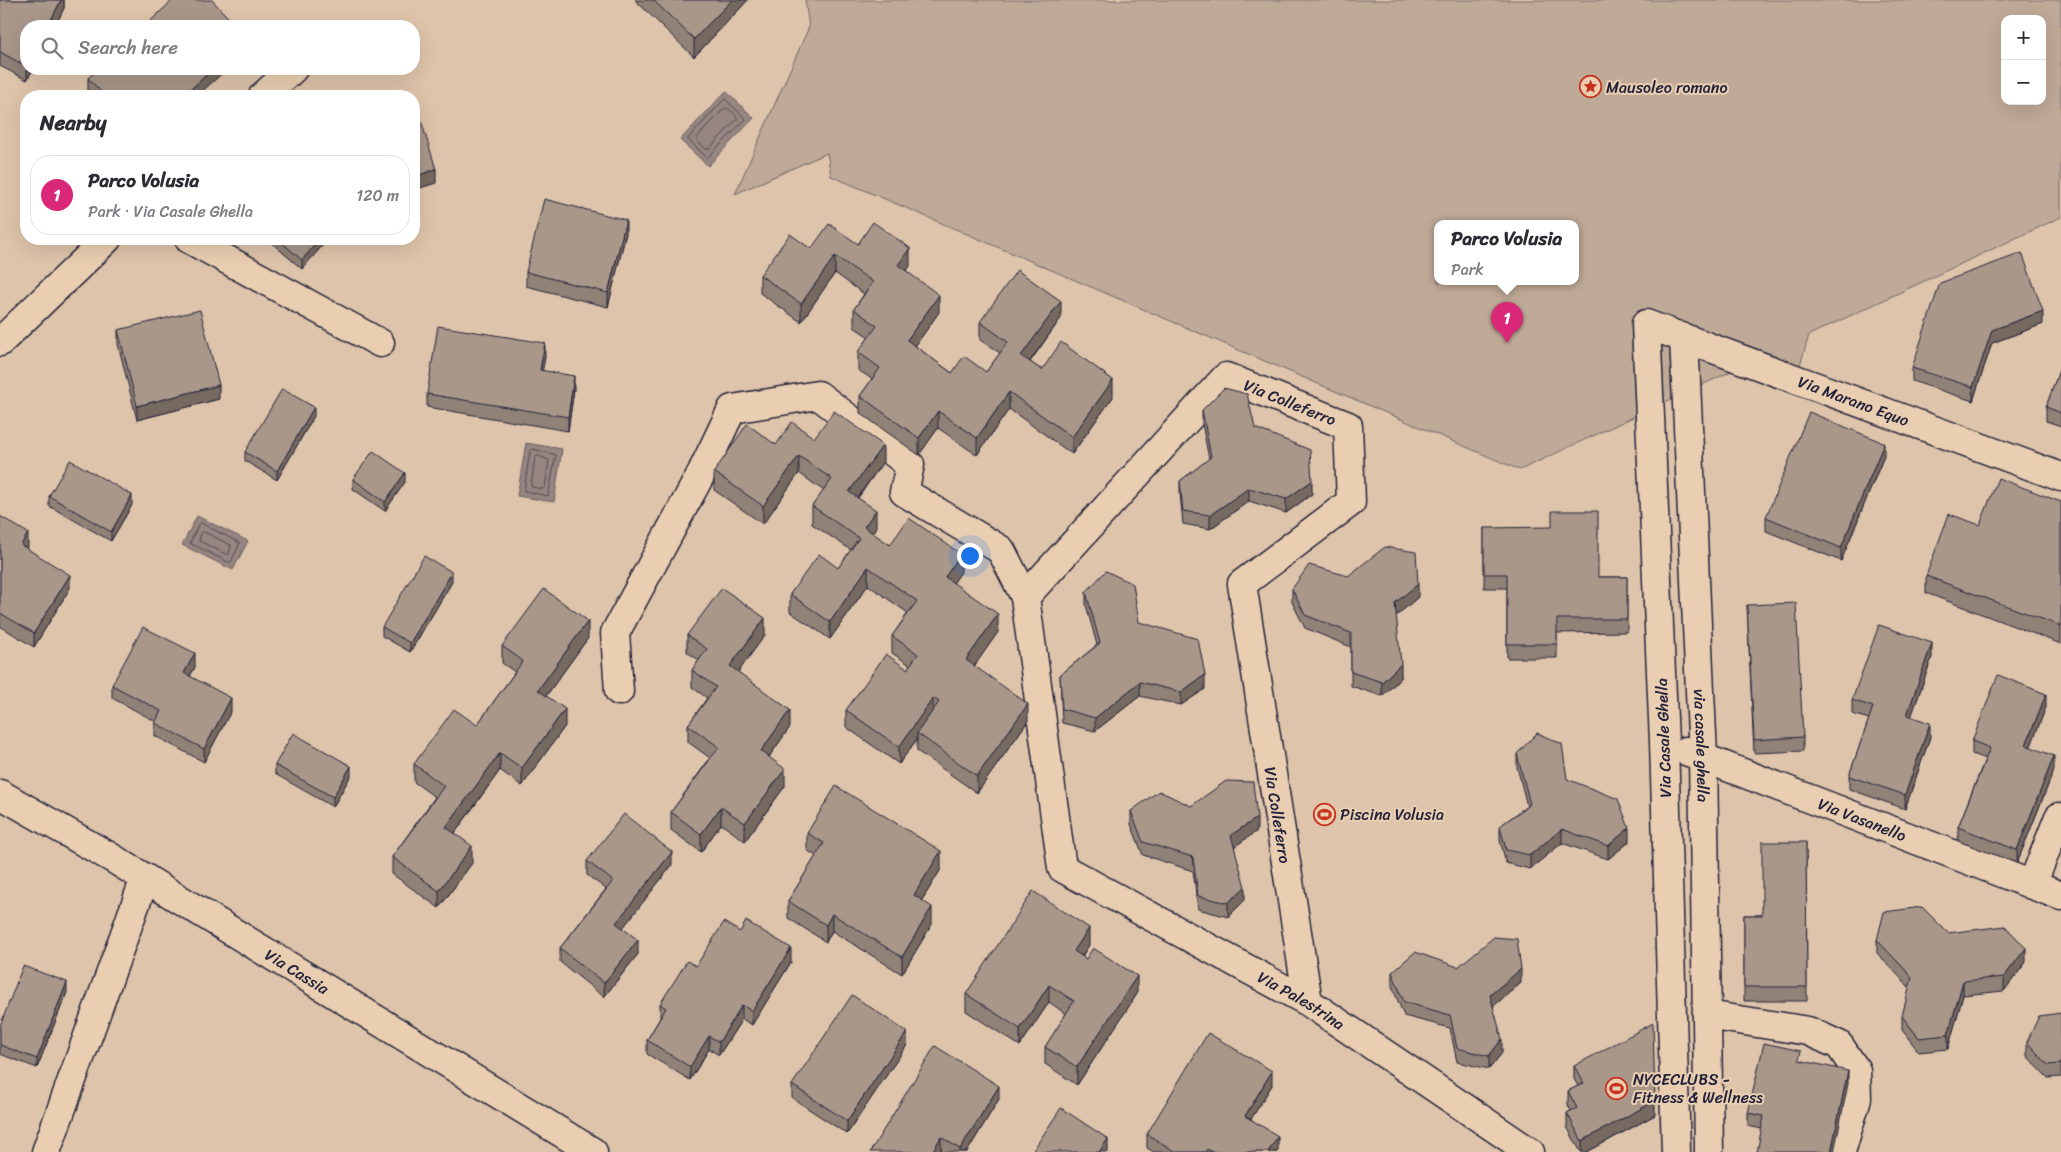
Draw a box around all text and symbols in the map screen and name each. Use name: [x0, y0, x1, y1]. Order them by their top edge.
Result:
map controls: [2001, 15, 2046, 105]
button: +: [2001, 15, 2046, 60]
search box: [20, 20, 420, 75]
text: Search here: [78, 31, 178, 64]
icon: search: [38, 34, 66, 62]
button: −: [2001, 60, 2046, 105]
place label: Mausoleo romano: [1606, 73, 1728, 102]
place icon: Mausoleo romano: [1578, 75, 1602, 99]
text: Nearby: [40, 104, 106, 142]
text: Parco Volusia: [88, 164, 199, 197]
text: 1: [54, 181, 60, 210]
text: 120 m: [356, 181, 399, 210]
text: Park · Via Casale Ghella: [88, 197, 253, 226]
popup: [1434, 220, 1579, 285]
text: Parco Volusia: [1451, 222, 1562, 255]
text: Park: [1451, 255, 1484, 284]
pin: 1: [1491, 302, 1523, 343]
street label: Via Marano Equo: [1794, 367, 1913, 435]
street label: Via Colleferro: [1239, 371, 1341, 434]
your location: [957, 543, 983, 569]
street label: Via Casale Ghella: [1647, 678, 1680, 798]
street label: via casale ghella: [1685, 688, 1718, 802]
street label: Via Colleferro: [1256, 765, 1299, 866]
street label: Via Vasanello: [1813, 789, 1911, 850]
place label: Piscina Volusia: [1340, 800, 1444, 829]
sports icon: Piscina Volusia: [1312, 802, 1336, 826]
street label: Via Cassia: [259, 941, 336, 1003]
street label: Via Palestrina: [1252, 963, 1351, 1038]
place label: NYCECLUBS - Fitness & Wellness: [1633, 1065, 1763, 1112]
sports icon: NYCECLUBS - Fitness & Wellness: [1605, 1076, 1629, 1100]

